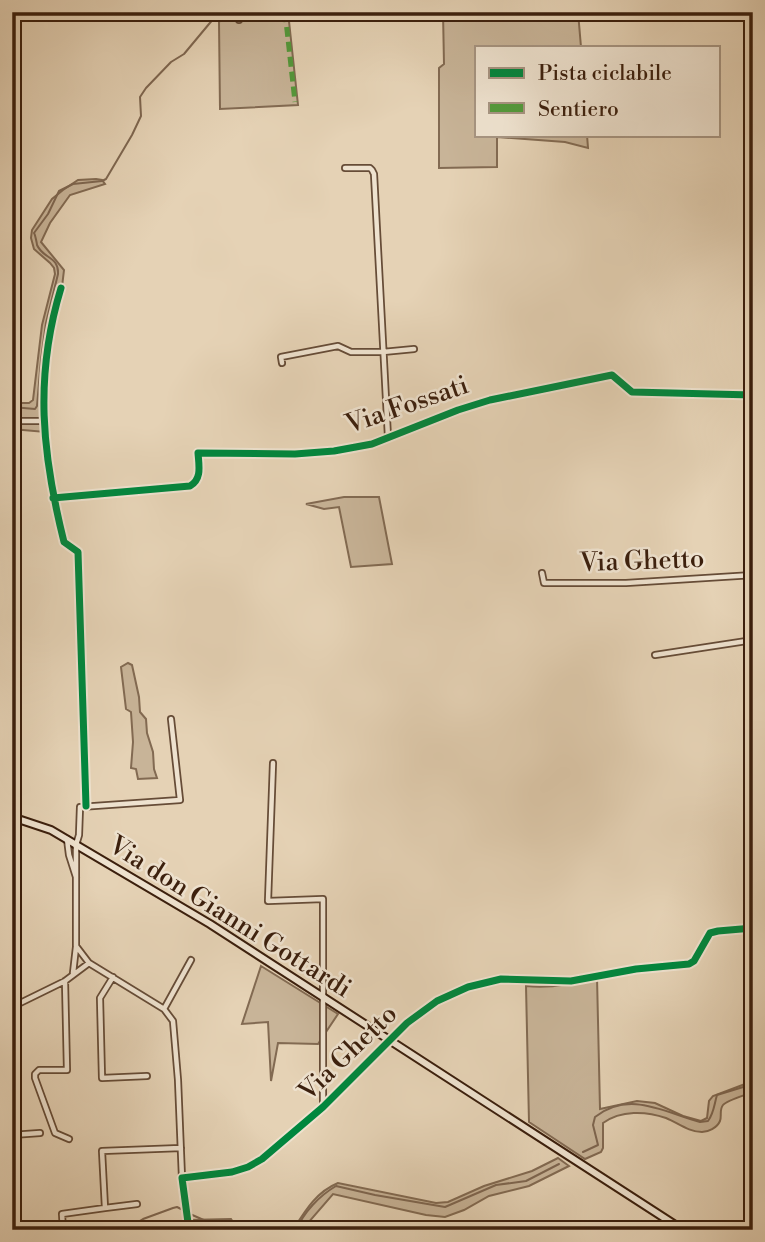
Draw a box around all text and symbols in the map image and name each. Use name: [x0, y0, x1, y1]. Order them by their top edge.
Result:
legend: [475, 46, 720, 136]
text: Pista ciclabile: [538, 61, 672, 87]
text: Sentiero: [538, 97, 619, 123]
street label: Via Fossati: [340, 369, 473, 441]
street label: Via Ghetto: [578, 543, 705, 579]
street label: Via don Gianni Gottardi: [102, 829, 357, 1005]
street label: Via Ghetto: [291, 998, 404, 1109]

